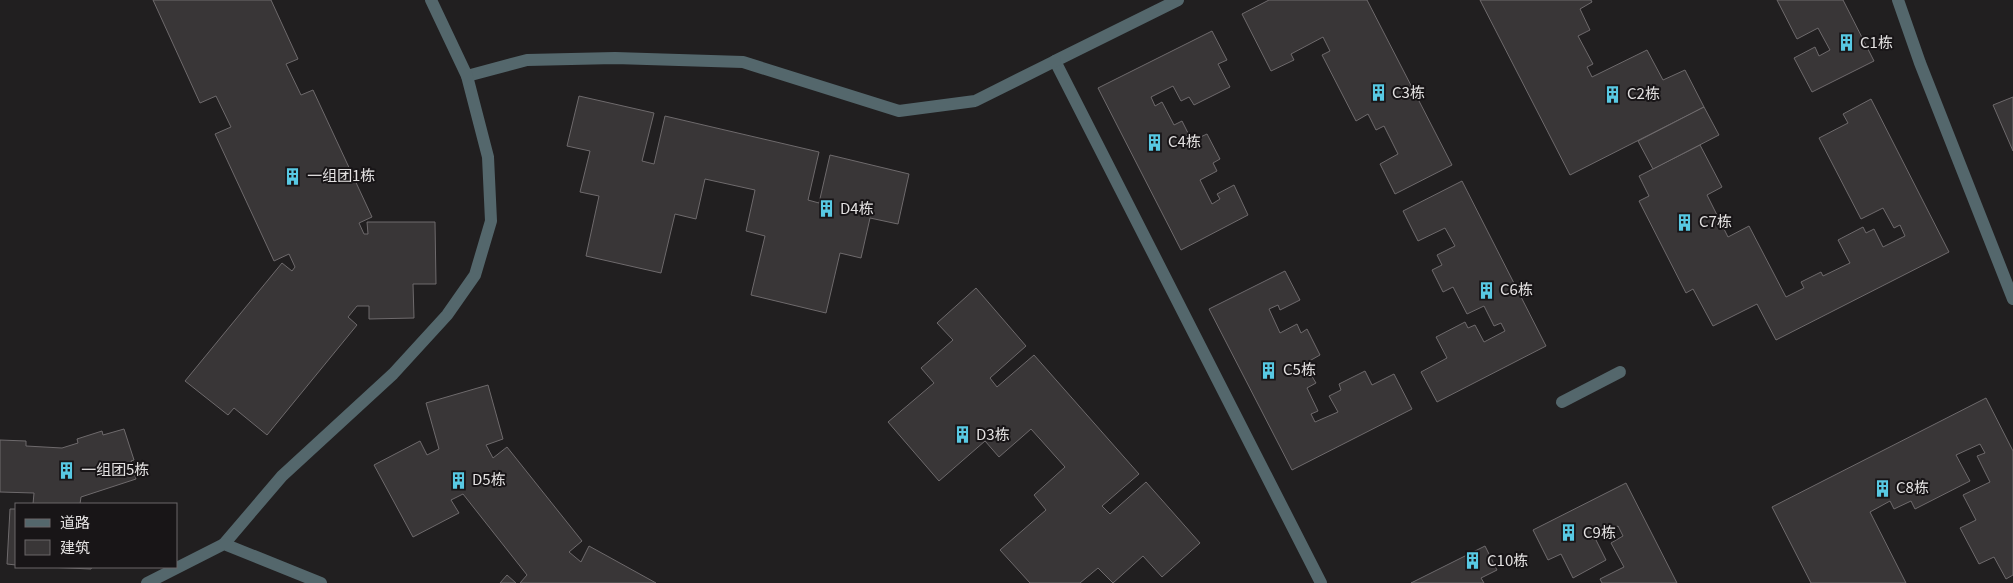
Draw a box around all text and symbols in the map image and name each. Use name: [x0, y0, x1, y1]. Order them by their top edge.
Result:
place label: C1栋: [1860, 31, 1893, 52]
building icon: C1栋: [1836, 33, 1856, 53]
place label: C3栋: [1392, 81, 1425, 102]
place label: C2栋: [1627, 82, 1660, 103]
building icon: C3栋: [1368, 83, 1388, 103]
building icon: C2栋: [1603, 84, 1623, 104]
place label: C4栋: [1168, 130, 1201, 151]
building icon: C4栋: [1144, 132, 1164, 152]
place label: 一组团1栋: [307, 164, 375, 185]
building icon: 一组团1栋: [283, 166, 303, 186]
place label: D4栋: [840, 197, 874, 218]
building icon: D4栋: [816, 199, 836, 219]
place label: C7栋: [1699, 210, 1732, 231]
building icon: C7栋: [1675, 212, 1695, 232]
place label: C6栋: [1500, 278, 1533, 299]
building icon: C6栋: [1476, 280, 1496, 300]
place label: C5栋: [1283, 358, 1316, 379]
building icon: C5栋: [1259, 360, 1279, 380]
place label: D3栋: [976, 423, 1010, 444]
building icon: D3栋: [952, 425, 972, 445]
place label: 一组团5栋: [81, 458, 149, 479]
building icon: 一组团5栋: [57, 460, 77, 480]
place label: D5栋: [472, 468, 506, 489]
building icon: D5栋: [448, 470, 468, 490]
place label: C8栋: [1896, 476, 1929, 497]
building icon: C8栋: [1872, 478, 1892, 498]
legend: [15, 503, 178, 568]
text: 道路: [60, 511, 90, 532]
place label: C9栋: [1583, 521, 1616, 542]
building icon: C9栋: [1559, 523, 1579, 543]
text: 建筑: [60, 536, 90, 557]
place label: C10栋: [1487, 549, 1528, 570]
building icon: C10栋: [1463, 551, 1483, 571]

